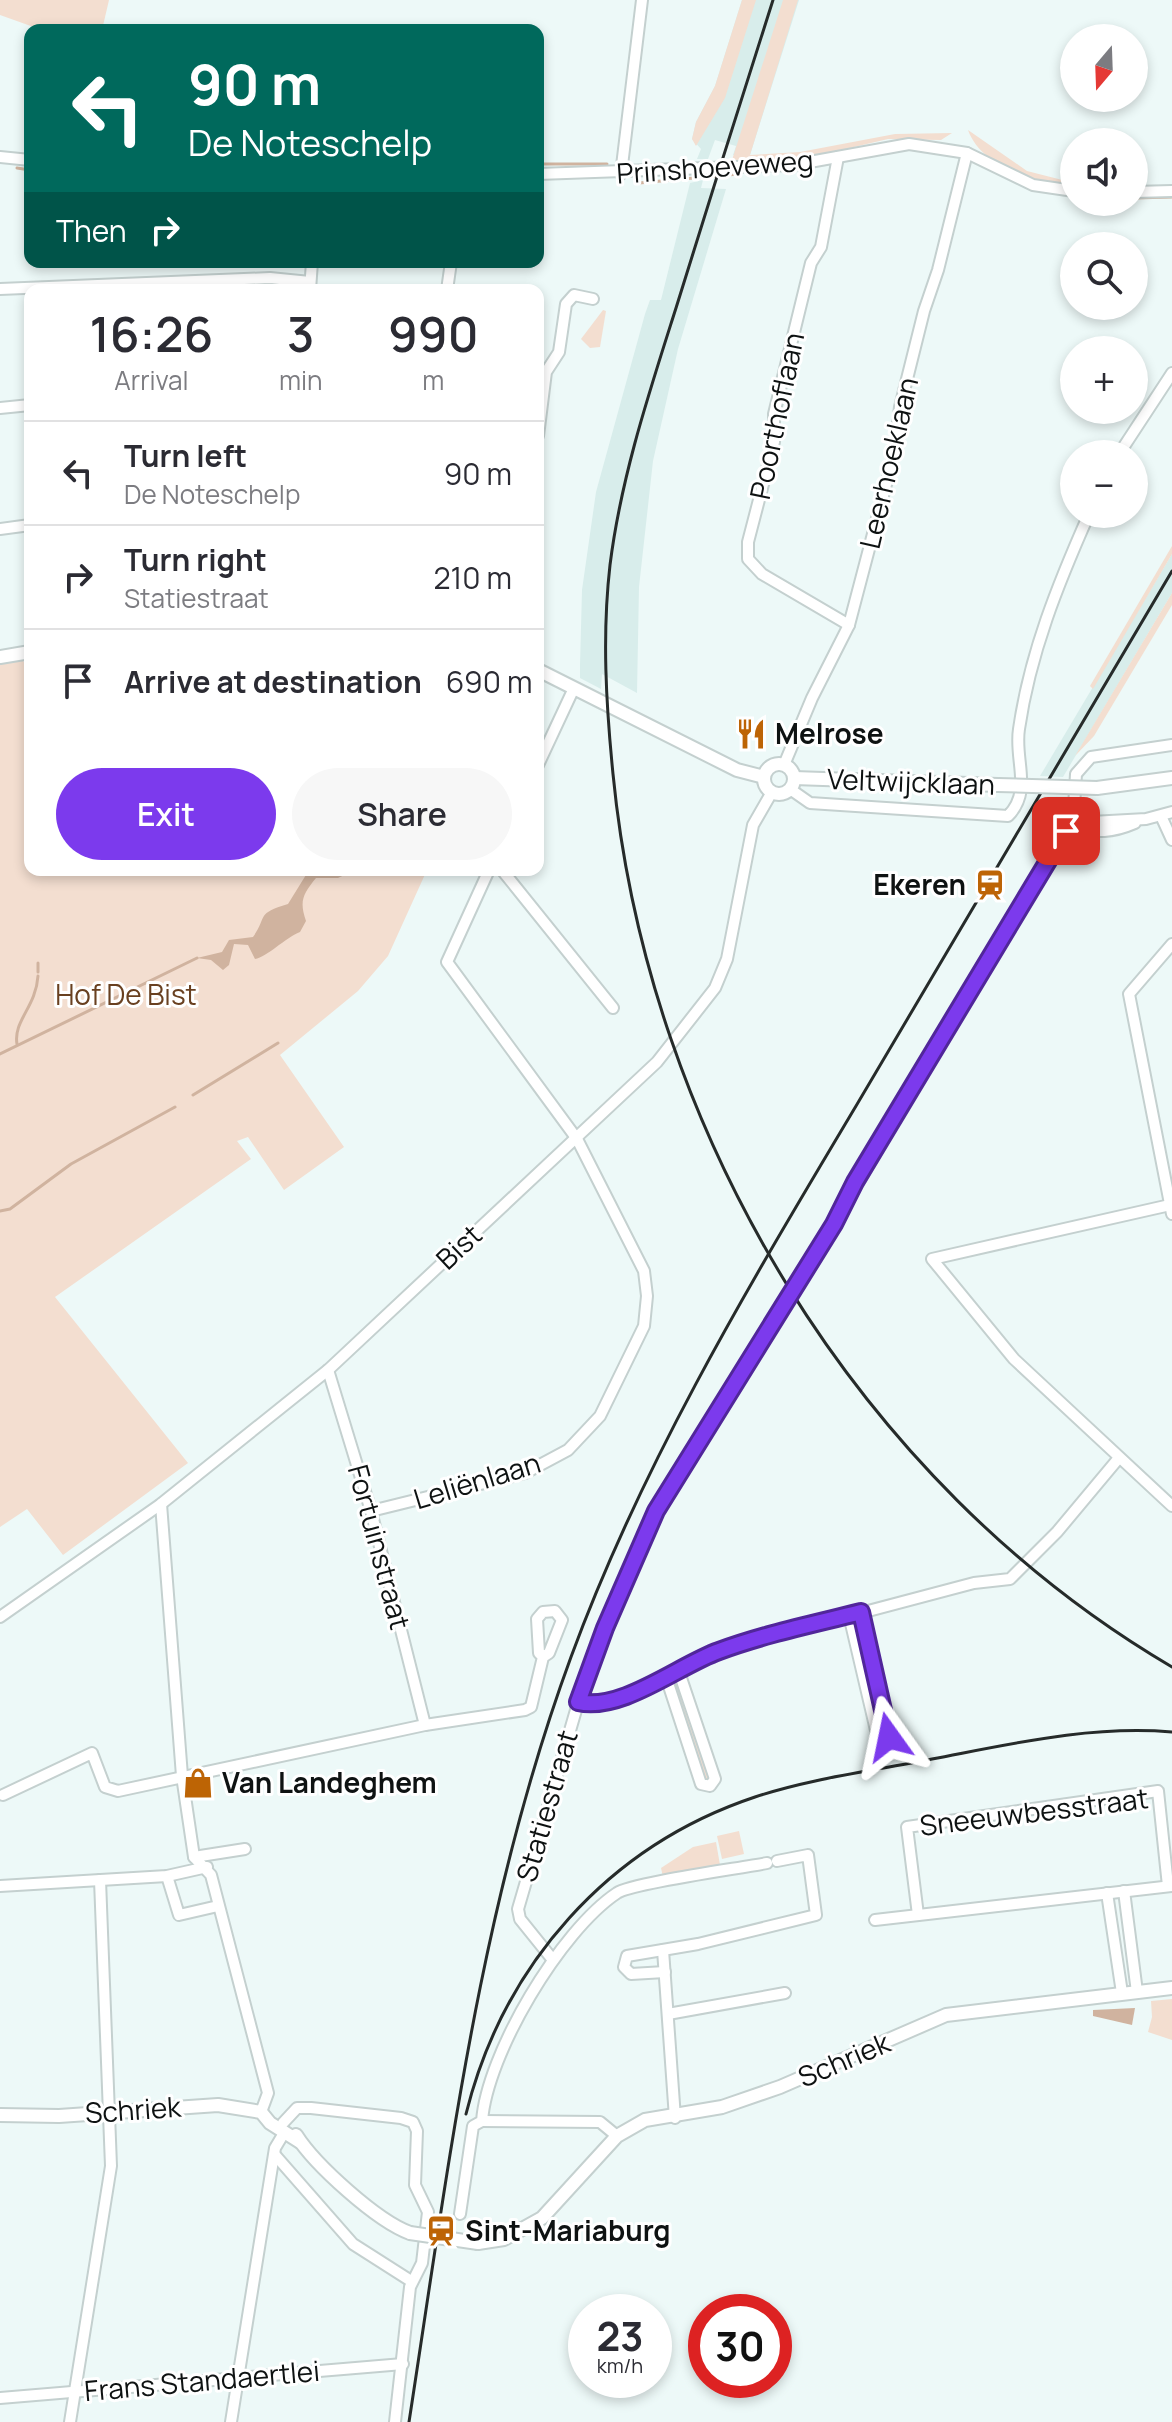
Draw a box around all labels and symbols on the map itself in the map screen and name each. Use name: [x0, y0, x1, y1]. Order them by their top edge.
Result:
north arrow: [1060, 24, 1148, 112]
street label: Prinshoeveweg: [615, 140, 815, 192]
street label: Poorthoflaan: [740, 329, 812, 503]
street label: Leerhoeklaan: [850, 373, 926, 552]
place label: Melrose: [775, 714, 884, 752]
restaurant icon: Melrose: [734, 717, 768, 751]
street label: Veltwijcklaan: [826, 759, 996, 803]
pin: [1032, 797, 1100, 865]
place label: Ekeren: [873, 865, 966, 903]
station icon: Ekeren: [973, 868, 1007, 902]
park label: Hof De Bist: [55, 975, 197, 1013]
street label: Bist: [427, 1215, 489, 1277]
street label: Leliënlaan: [409, 1443, 545, 1517]
street label: Fortuinstraat: [340, 1460, 420, 1633]
position arrow: [847, 1695, 931, 1779]
street label: Statiestraat: [506, 1726, 586, 1886]
place label: Van Landeghem: [222, 1763, 437, 1801]
shop icon: Van Landeghem: [181, 1766, 215, 1800]
street label: Sneeuwbesstraat: [917, 1778, 1150, 1844]
street label: Schriek: [792, 2022, 896, 2095]
street label: Schriek: [84, 2087, 183, 2131]
place label: Sint-Mariaburg: [465, 2211, 671, 2249]
station icon: Sint-Mariaburg: [424, 2214, 458, 2248]
speed limit sign: 30: [688, 2294, 792, 2398]
street label: Frans Standaertlei: [83, 2351, 321, 2409]

